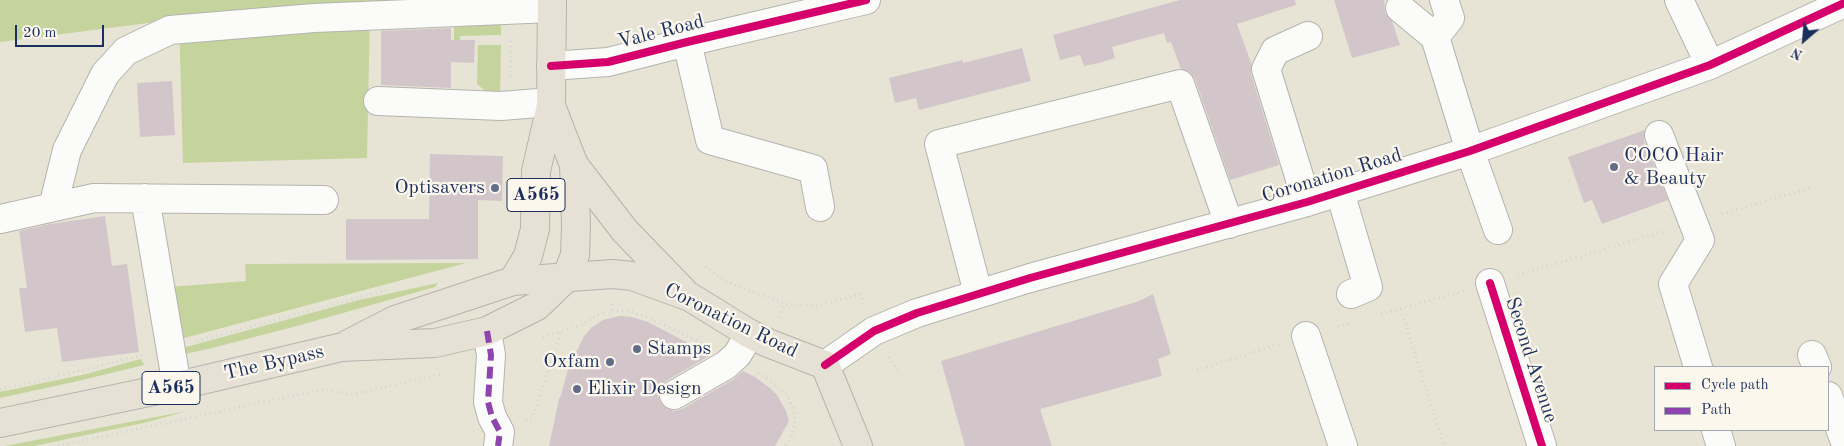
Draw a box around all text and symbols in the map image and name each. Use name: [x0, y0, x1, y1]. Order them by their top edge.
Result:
street label: Vale Road: [615, 10, 707, 54]
scale bar: [18, 15, 106, 47]
north arrow: [1779, 15, 1829, 65]
text: 20 m: [23, 26, 57, 41]
text: N: [1789, 45, 1805, 62]
street label: Coronation Road: [1259, 143, 1405, 209]
place label: COCO Hair & Beauty: [1624, 144, 1724, 191]
marker: COCO Hair & Beauty: [1608, 161, 1620, 173]
place label: Optisavers: [395, 176, 485, 200]
road number: A565: [507, 178, 565, 212]
marker: Optisavers: [489, 182, 501, 194]
street label: Coronation Road: [660, 278, 802, 364]
street label: Second Avenue: [1499, 294, 1563, 426]
place label: Stamps: [647, 337, 711, 361]
street label: The Bypass: [222, 340, 326, 386]
marker: Stamps: [631, 343, 643, 355]
place label: Oxfam: [543, 350, 600, 374]
marker: Oxfam: [604, 356, 616, 368]
legend: [1654, 366, 1829, 431]
road number: A565: [142, 372, 200, 404]
place label: Elixir Design: [587, 377, 702, 401]
text: Cycle path: [1701, 378, 1769, 393]
marker: Elixir Design: [571, 383, 583, 395]
text: Path: [1701, 403, 1731, 418]

